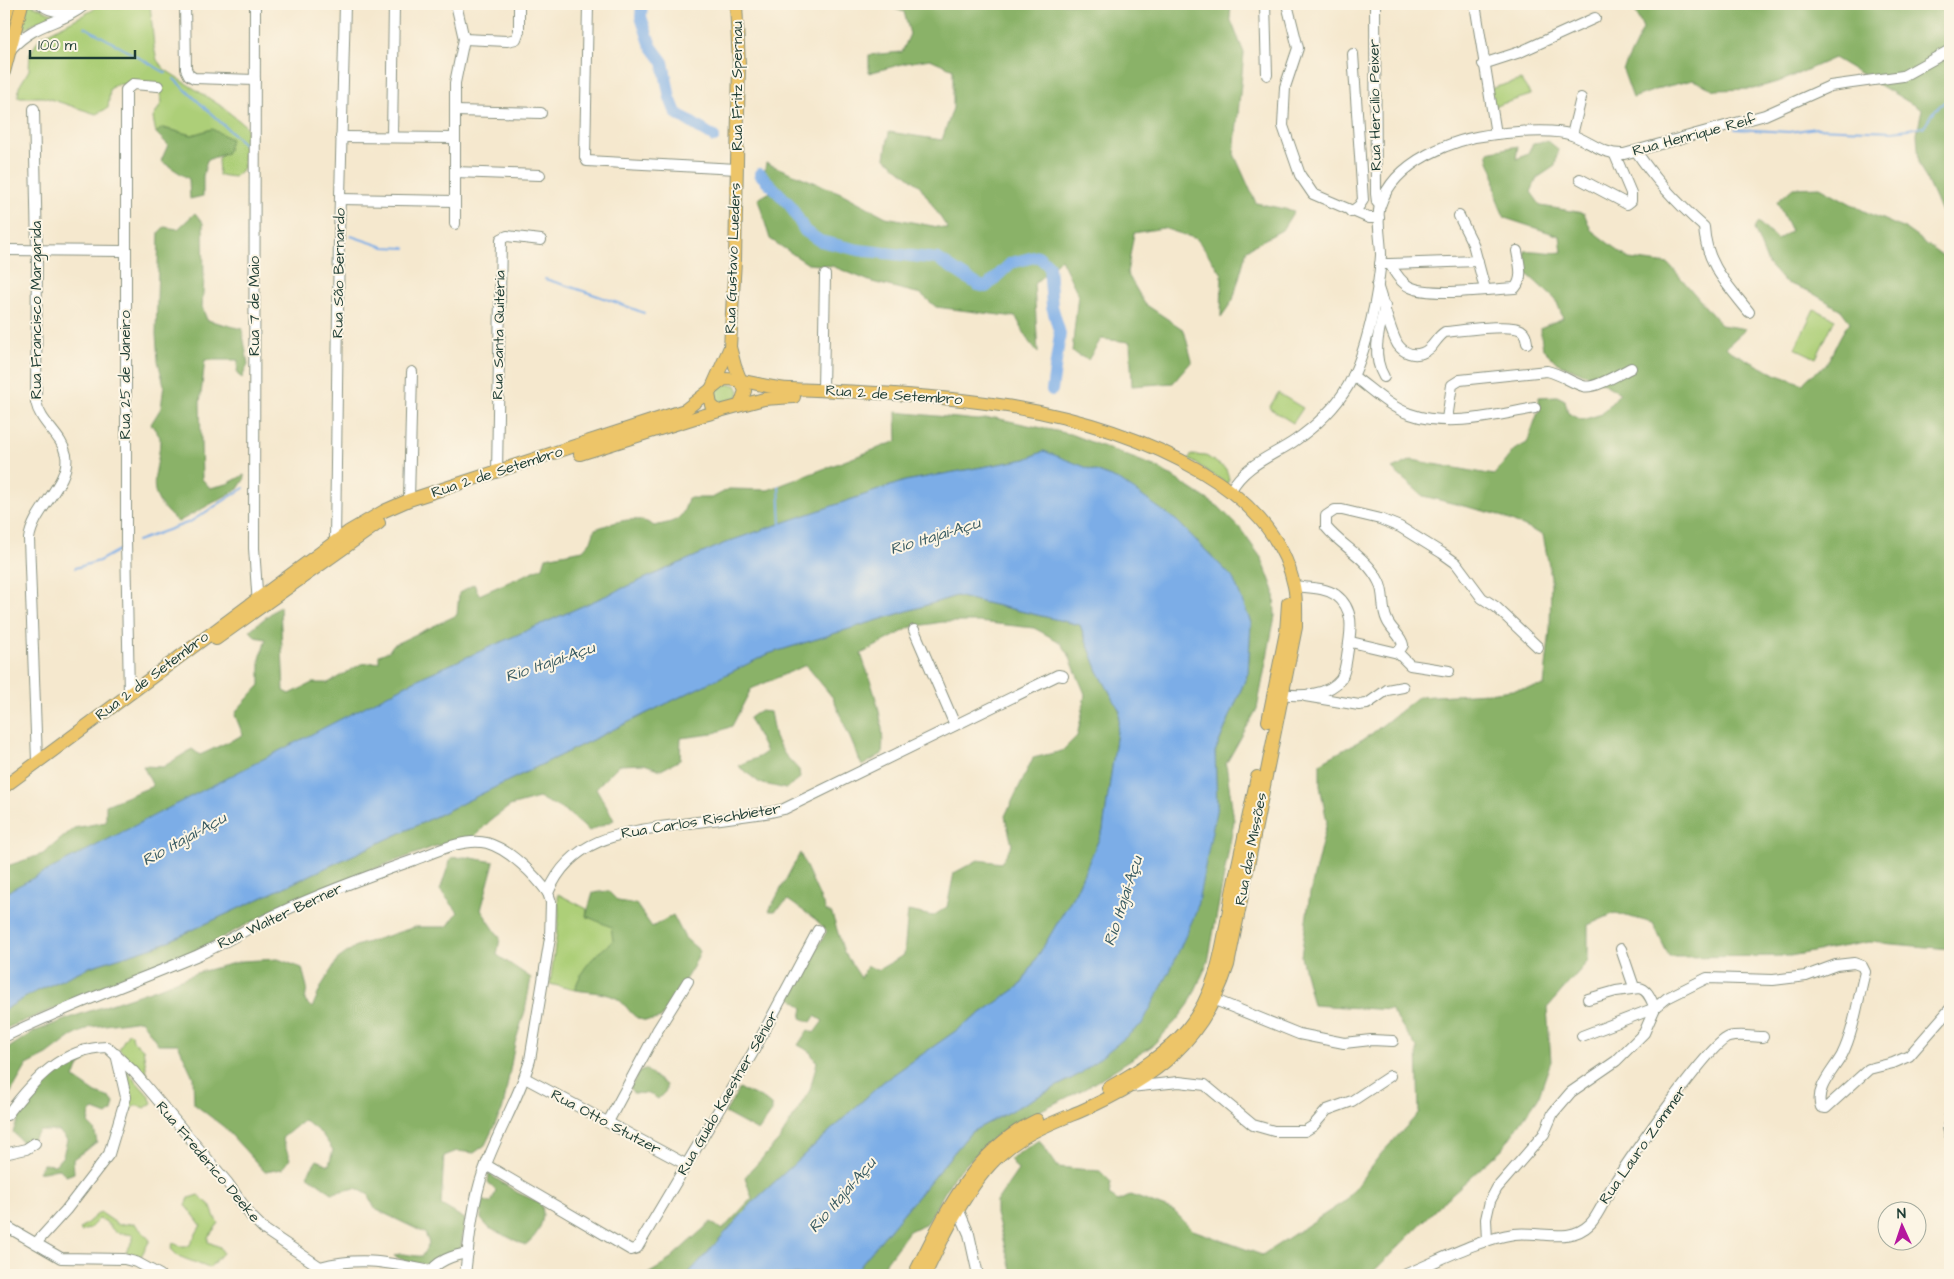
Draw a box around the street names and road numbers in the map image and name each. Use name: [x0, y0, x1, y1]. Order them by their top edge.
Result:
street label: Rua Fritz Spernau: [727, 21, 748, 151]
street label: Rua Hercílio Peixer: [1363, 39, 1387, 171]
street label: Rua Henrique Reif: [1630, 108, 1758, 162]
street label: Rua Gustavo Lueders: [720, 182, 746, 334]
street label: Rua São Bernardo: [327, 207, 351, 338]
street label: Rua Francisco Margarida: [26, 220, 48, 399]
street label: Rua 7 de Maio: [244, 256, 265, 356]
street label: Rua Santa Quitéria: [487, 270, 511, 400]
street label: Rua 25 de Janeiro: [115, 310, 136, 440]
street label: Rua 2 de Setembro: [825, 380, 964, 410]
street label: Rua 2 de Setembro: [429, 441, 566, 503]
street label: Rua 2 de Setembro: [91, 626, 214, 726]
street label: Rua das Missões: [1230, 790, 1272, 907]
street label: Rua Carlos Rischbieter: [620, 798, 782, 844]
street label: Rua Walter Berner: [214, 878, 346, 954]
street label: Rua Guido Kaestner Sênior: [672, 1007, 784, 1179]
street label: Rua Lauro Zommer: [1594, 1082, 1692, 1208]
street label: Rua Otto Stutzer: [547, 1084, 665, 1160]
street label: Rua Frederico Deeke: [151, 1097, 265, 1227]

